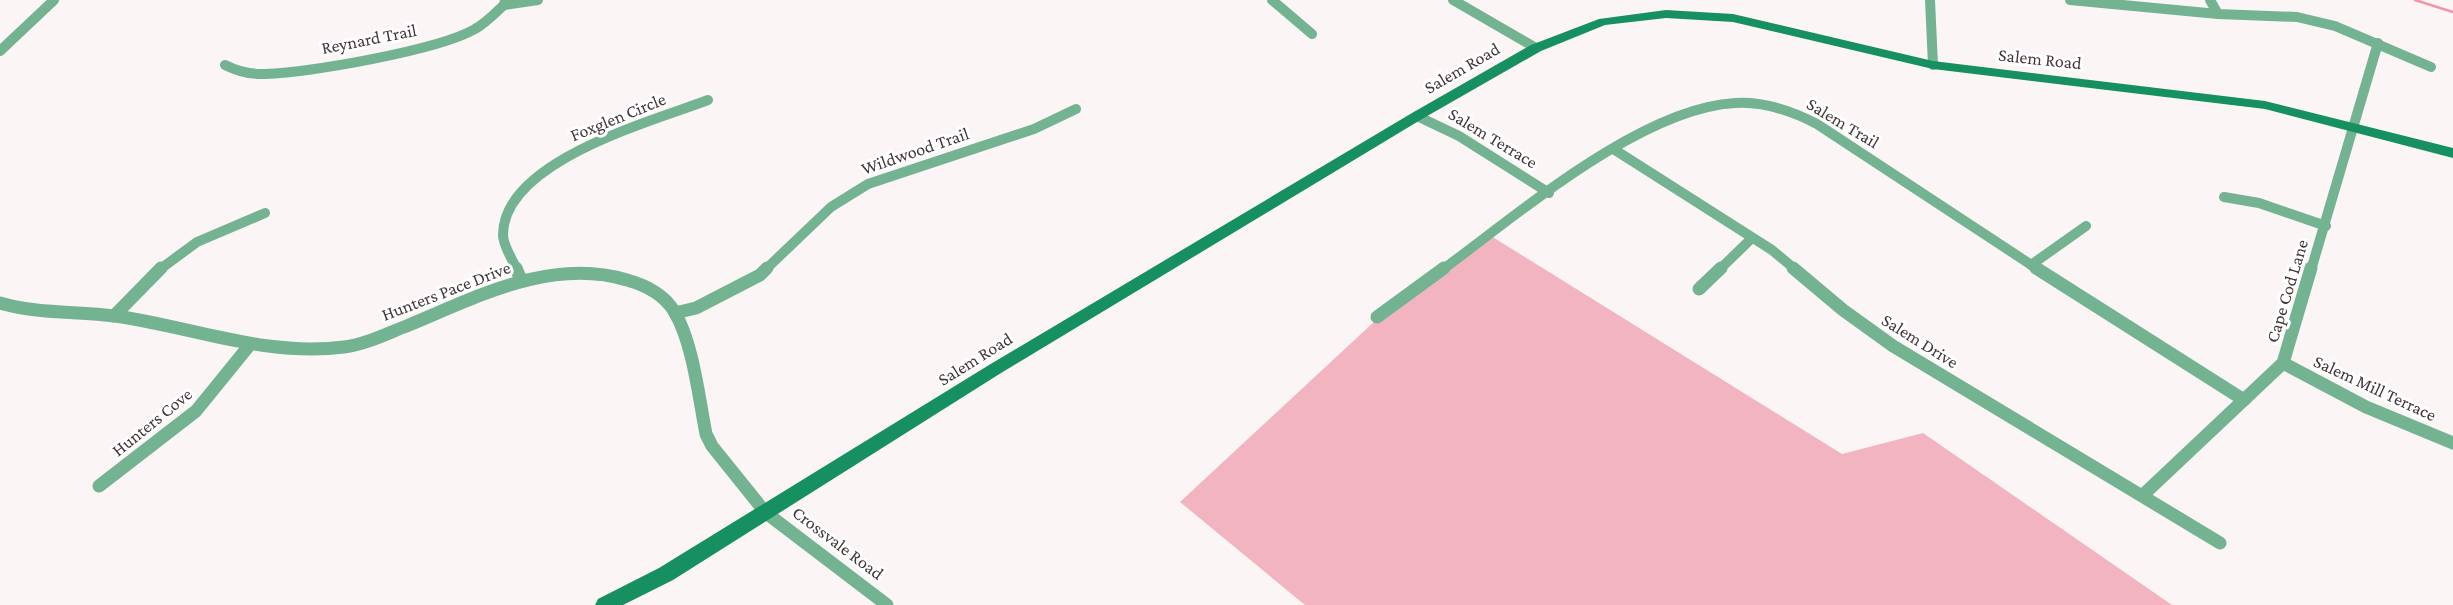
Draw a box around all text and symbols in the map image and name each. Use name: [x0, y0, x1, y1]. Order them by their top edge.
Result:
street label: Reynard Trail: [320, 20, 419, 58]
street label: Salem Road: [1421, 38, 1504, 98]
street label: Salem Road: [1997, 45, 2083, 73]
street label: Foxglen Circle: [567, 89, 669, 145]
street label: Salem Trail: [1803, 94, 1883, 153]
street label: Salem Terrace: [1445, 104, 1541, 172]
street label: Wildwood Trail: [859, 123, 972, 179]
street label: Cape Cod Lane: [2262, 237, 2312, 345]
street label: Hunters Pace Drive: [379, 257, 513, 325]
street label: Salem Drive: [1878, 310, 1962, 372]
street label: Salem Road: [934, 328, 1016, 390]
street label: Salem Mill Terrace: [2311, 351, 2439, 425]
street label: Hunters Cove: [108, 384, 196, 460]
street label: Crossvale Road: [789, 502, 888, 584]

